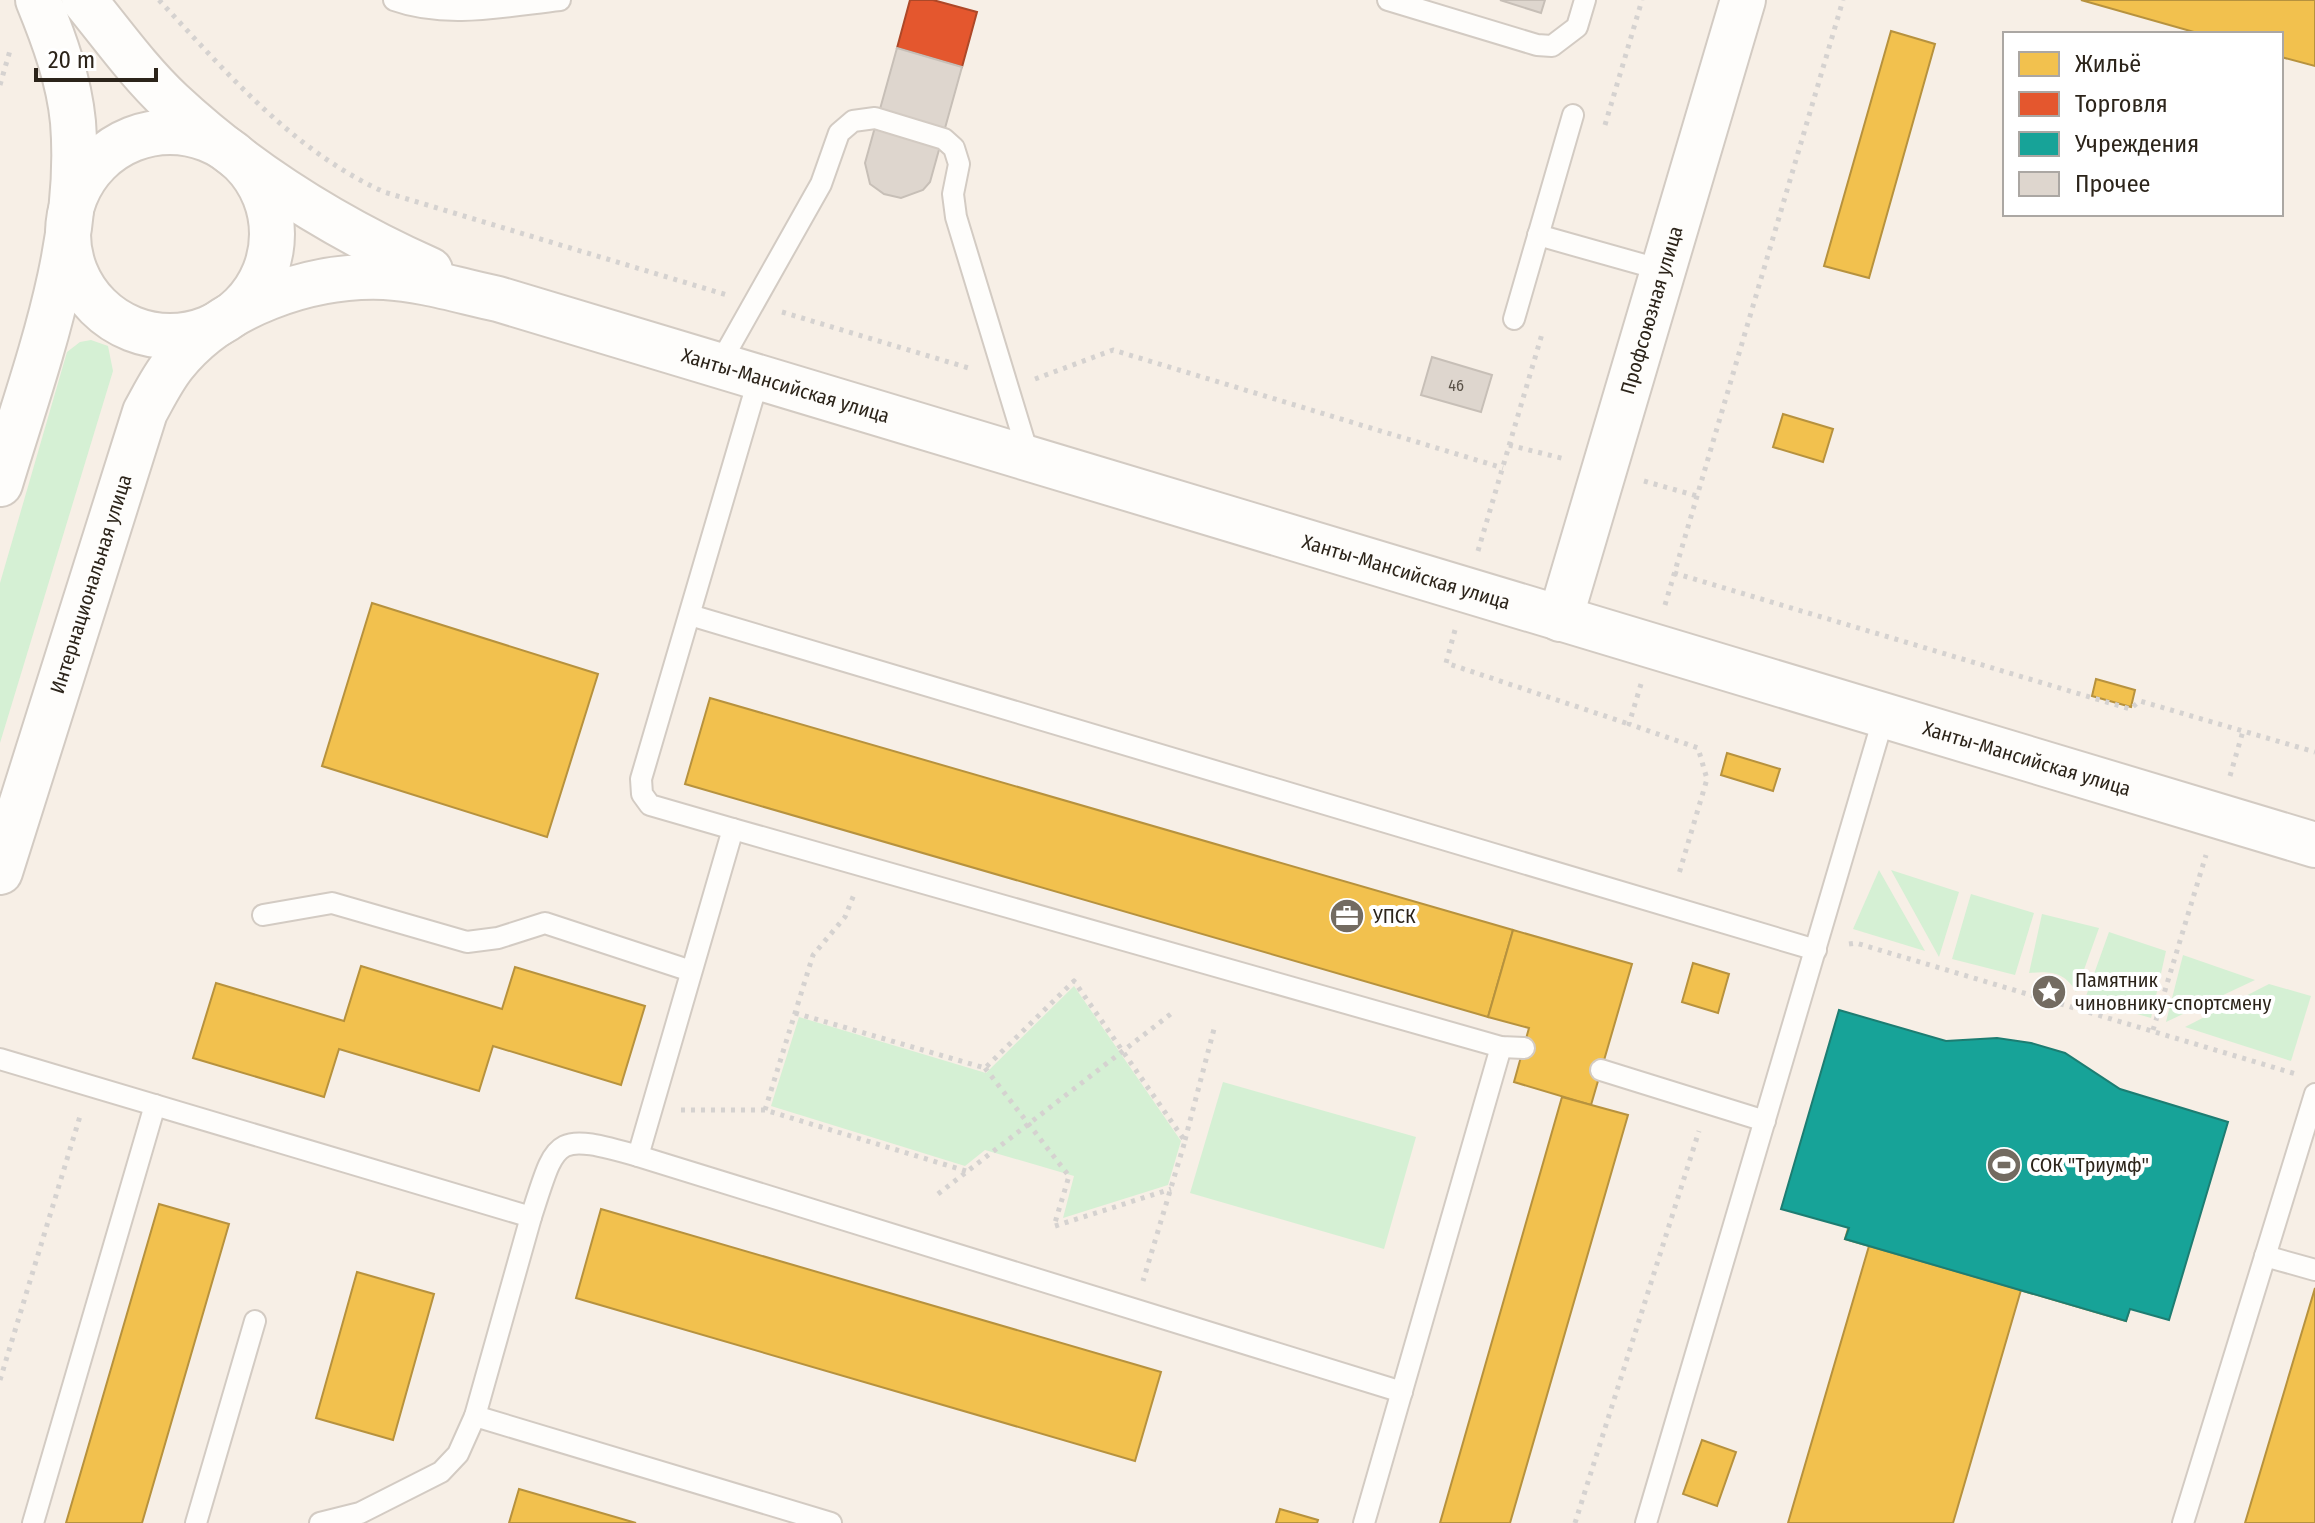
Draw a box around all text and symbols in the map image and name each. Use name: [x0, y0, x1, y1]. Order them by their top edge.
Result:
scale bar: [36, 32, 156, 82]
legend: [2003, 32, 2283, 216]
text: 20 m: [48, 46, 95, 74]
text: Жильё: [2075, 50, 2141, 78]
text: Торговля: [2075, 90, 2168, 118]
text: Учреждения: [2074, 130, 2199, 158]
text: Прочее: [2075, 170, 2150, 198]
street label: Профсоюзная улица: [1615, 223, 1688, 397]
street label: Ханты-Мансийская улица: [679, 343, 892, 428]
house number: 46: [1448, 376, 1464, 395]
street label: Интернациональная улица: [45, 471, 137, 697]
street label: Ханты-Мансийская улица: [1299, 529, 1513, 614]
street label: Ханты-Мансийская улица: [1920, 716, 2134, 801]
office icon: УПСК: [1328, 897, 1366, 935]
place label: УПСК: [1372, 904, 1416, 928]
place label: Памятник чиновнику-спортсмену: [2075, 968, 2271, 1015]
place icon: Памятник чиновнику-спортсмену: [2030, 973, 2068, 1011]
sports icon: СОК "Триумф": [1985, 1146, 2023, 1184]
place label: СОК "Триумф": [2030, 1153, 2149, 1177]

